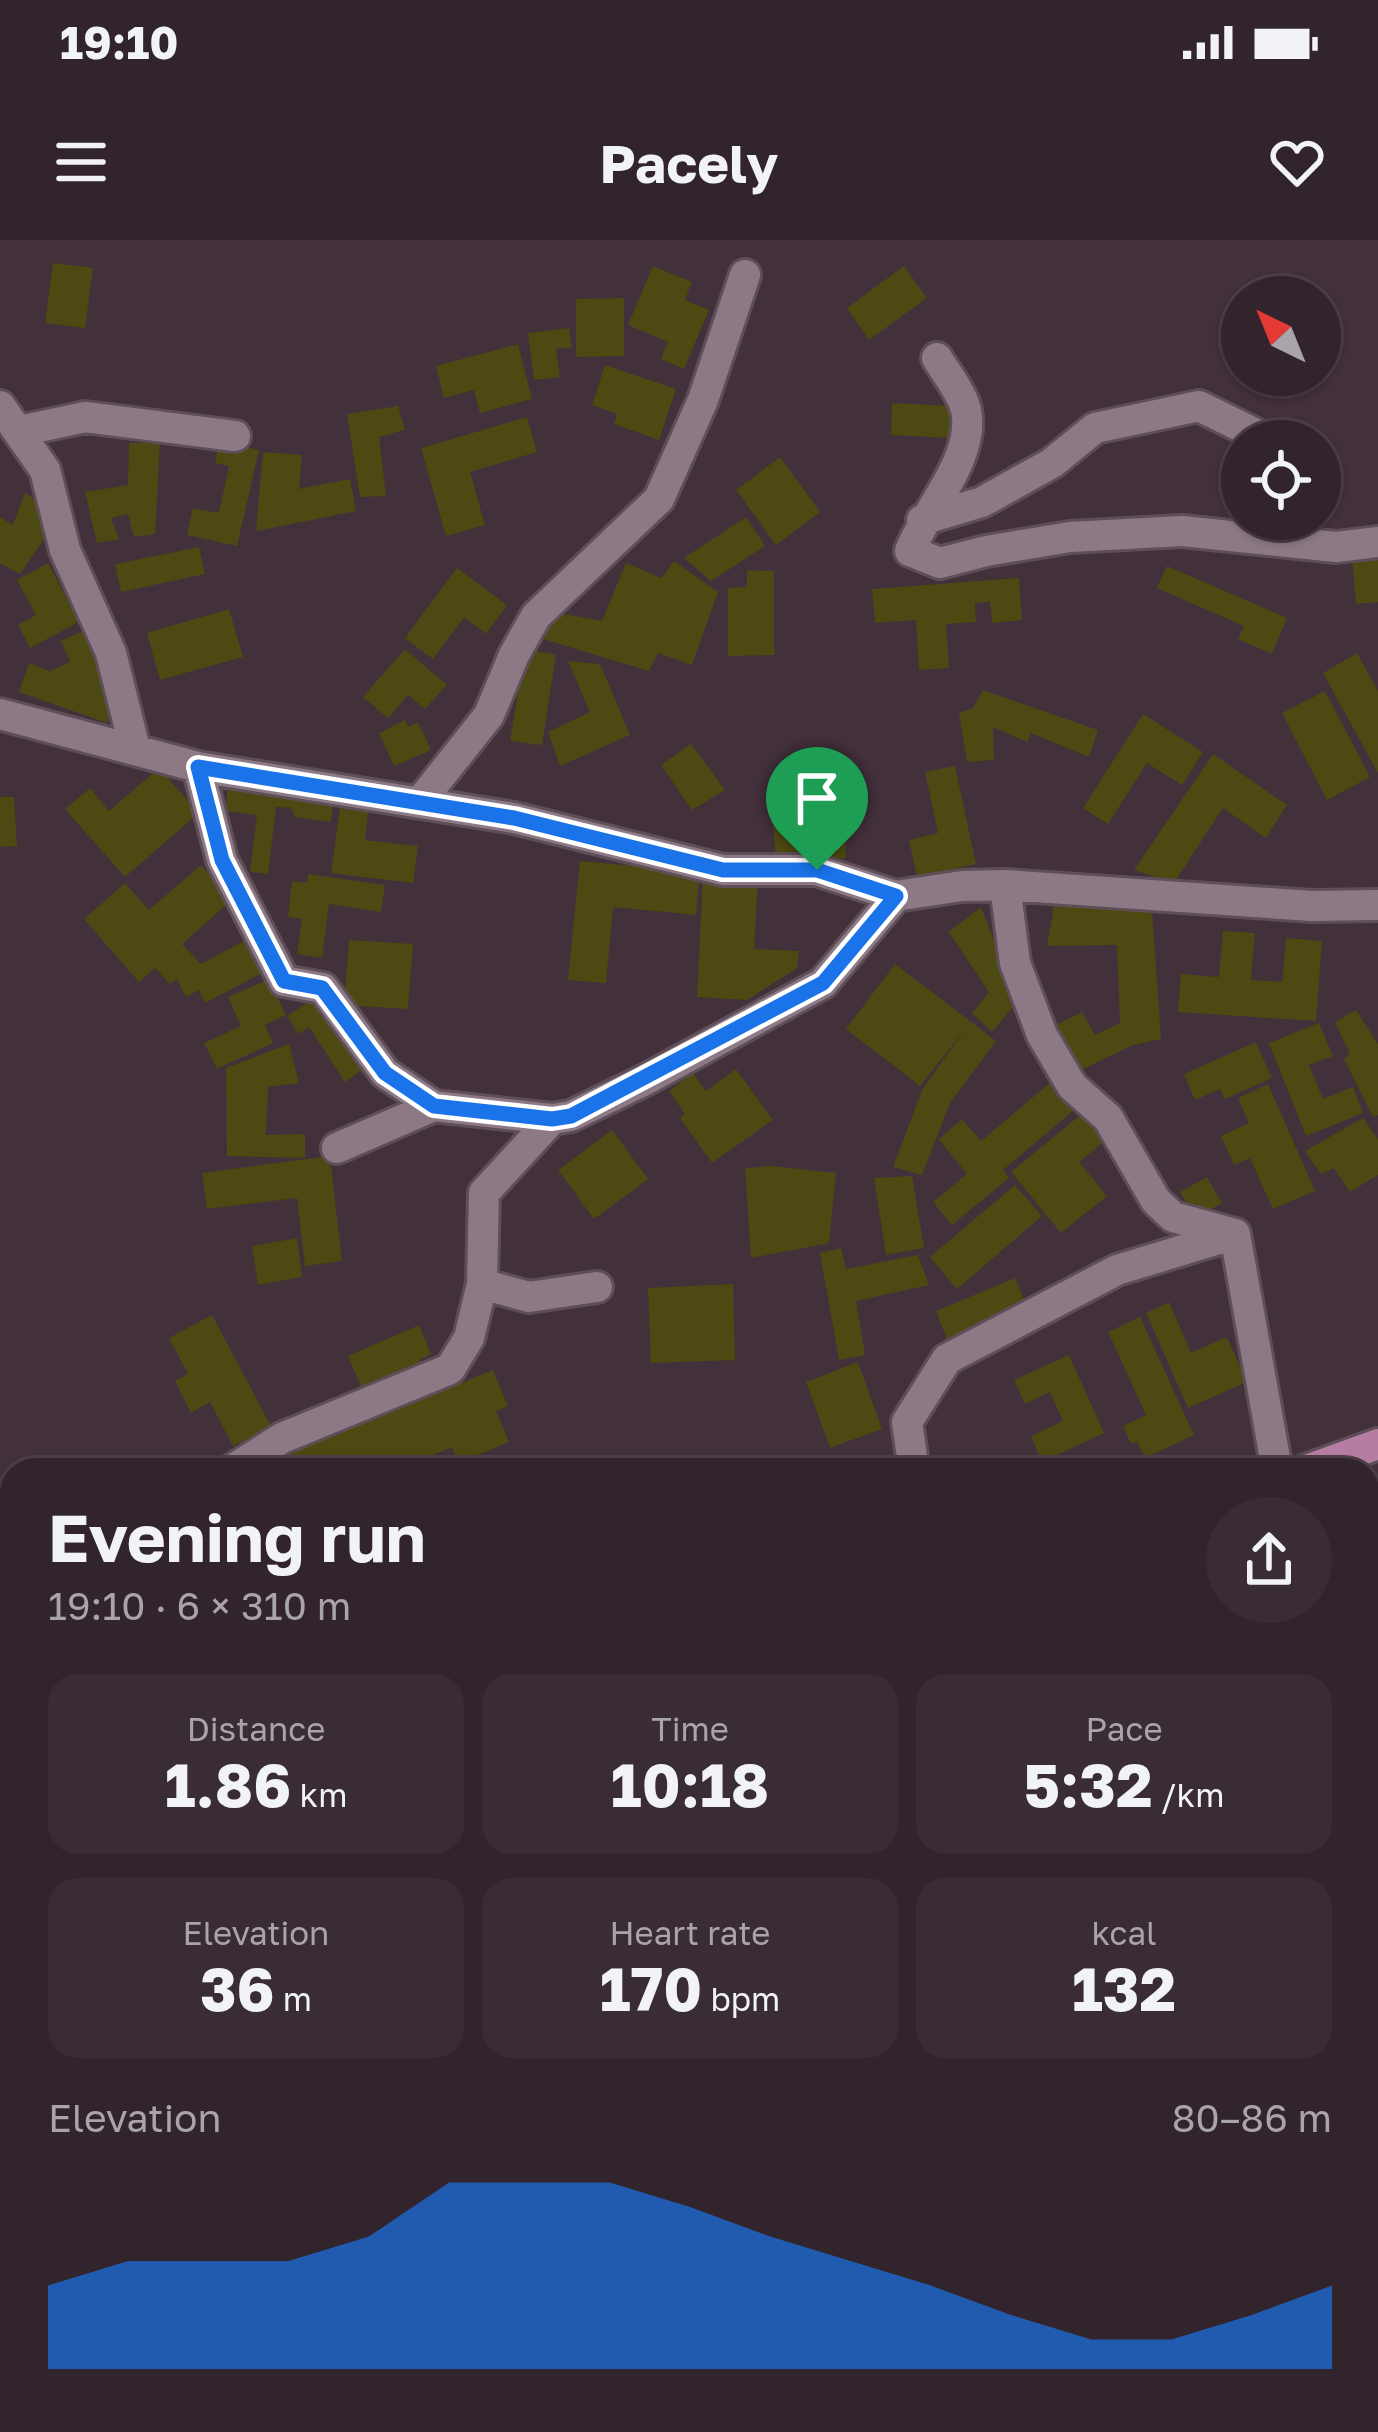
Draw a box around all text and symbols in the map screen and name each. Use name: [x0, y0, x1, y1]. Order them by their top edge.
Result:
text: 19:10: [60, 15, 179, 69]
icon: menu: [48, 129, 114, 195]
icon: heart: [1264, 129, 1330, 195]
text: Pacely: [599, 130, 779, 195]
north arrow: [1221, 276, 1341, 396]
map controls: [1221, 276, 1341, 540]
button: locate: [1221, 420, 1341, 540]
pin: [766, 747, 868, 870]
icon: arrive: [784, 765, 850, 831]
text: Evening run: [48, 1497, 426, 1577]
button: share: [1206, 1497, 1332, 1623]
text: 19:10 · 6 × 310 m: [48, 1582, 351, 1629]
text: Distance: [187, 1709, 325, 1748]
text: Time: [651, 1709, 729, 1748]
text: Pace: [1085, 1709, 1163, 1748]
text: 1.86: [165, 1748, 291, 1820]
text: 10:18: [611, 1748, 769, 1820]
text: 5:32: [1024, 1748, 1153, 1820]
text: km: [291, 1775, 347, 1814]
text: /km: [1153, 1775, 1224, 1814]
text: Elevation: [183, 1913, 329, 1952]
text: Heart rate: [609, 1913, 771, 1952]
text: kcal: [1091, 1913, 1157, 1952]
text: 36: [200, 1952, 275, 2024]
text: 170: [600, 1952, 702, 2024]
text: 132: [1072, 1952, 1176, 2024]
text: m: [275, 1979, 312, 2018]
text: bpm: [702, 1979, 780, 2018]
text: Elevation: [48, 2094, 221, 2141]
text: 80–86 m: [1172, 2094, 1332, 2141]

